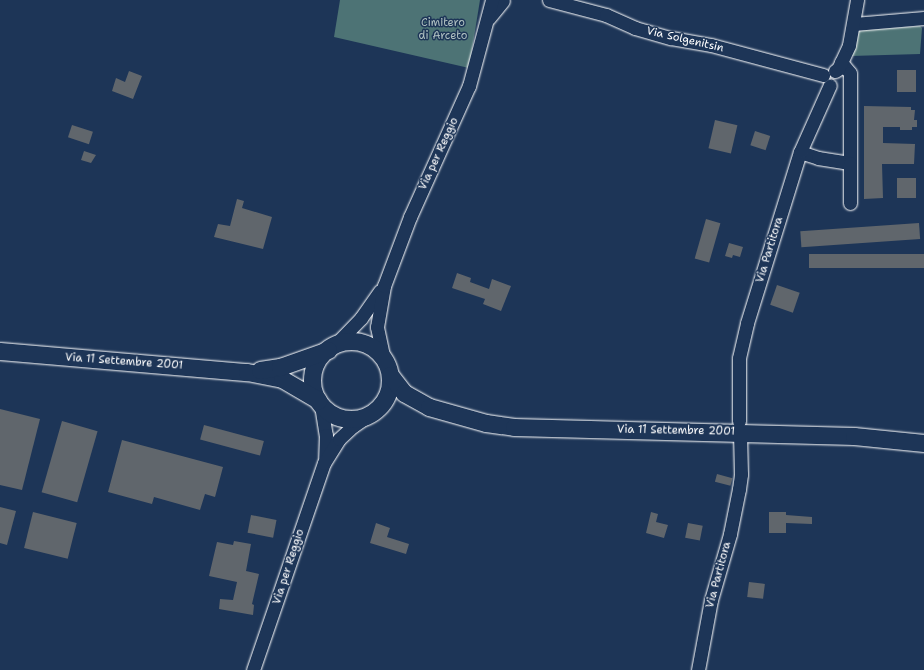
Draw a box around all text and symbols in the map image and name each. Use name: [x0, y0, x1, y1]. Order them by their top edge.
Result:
park label: Cimitero di Arceto: [419, 17, 467, 43]
street label: Via Solgenitsin: [645, 25, 725, 55]
street label: Via per Reggio: [416, 116, 462, 192]
street label: Via Partitora: [754, 215, 786, 285]
street label: Via 11 Settembre 2001: [65, 351, 183, 373]
street label: Via 11 Settembre 2001: [617, 423, 735, 439]
street label: Via per Reggio: [271, 528, 307, 606]
street label: Via Partitora: [704, 540, 734, 610]

